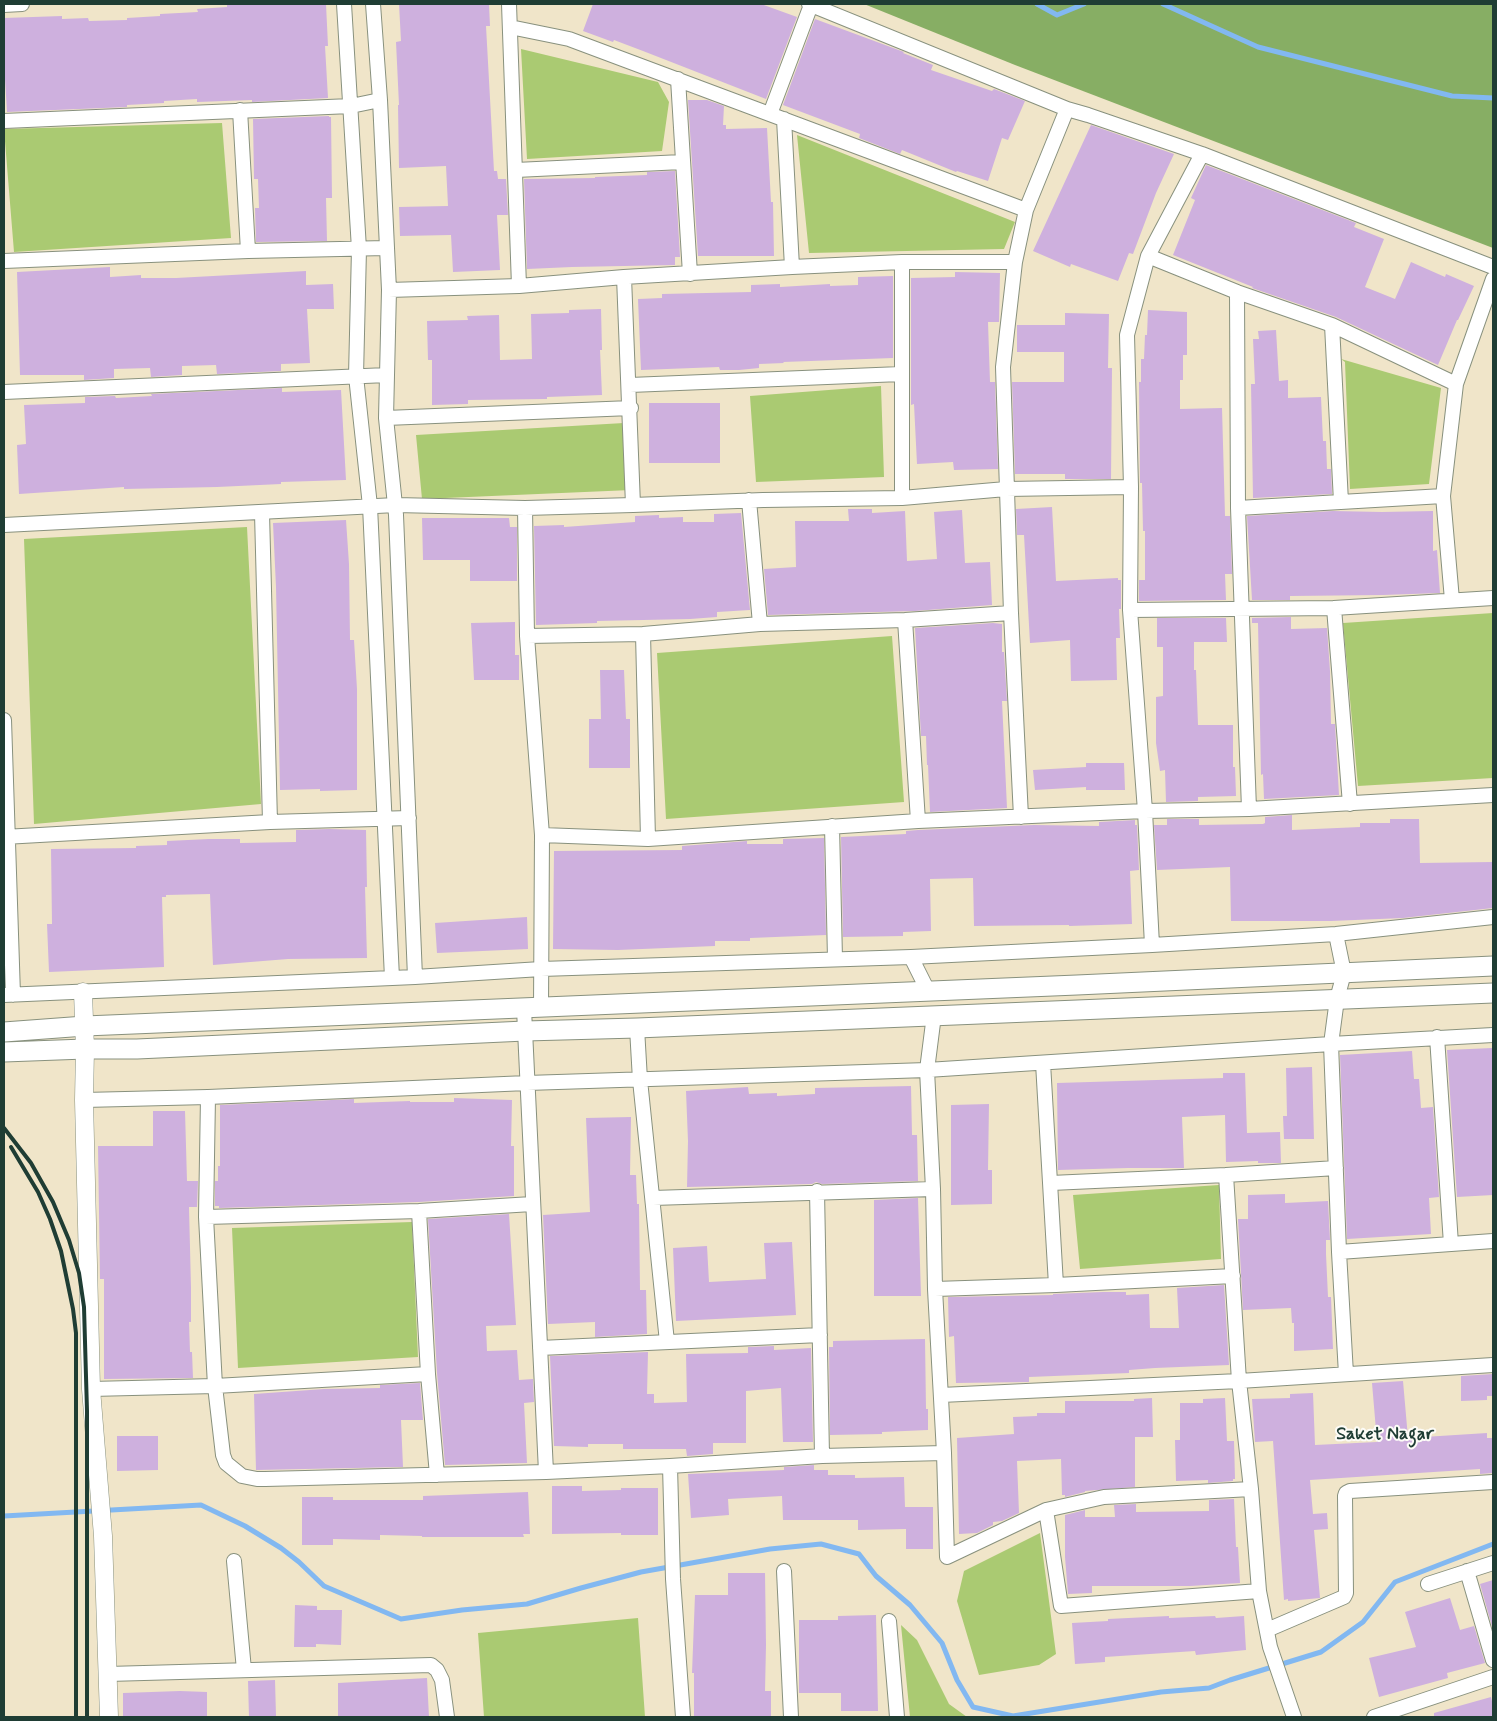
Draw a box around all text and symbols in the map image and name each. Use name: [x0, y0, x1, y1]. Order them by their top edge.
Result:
district label: Saket Nagar: [1336, 1424, 1434, 1446]

